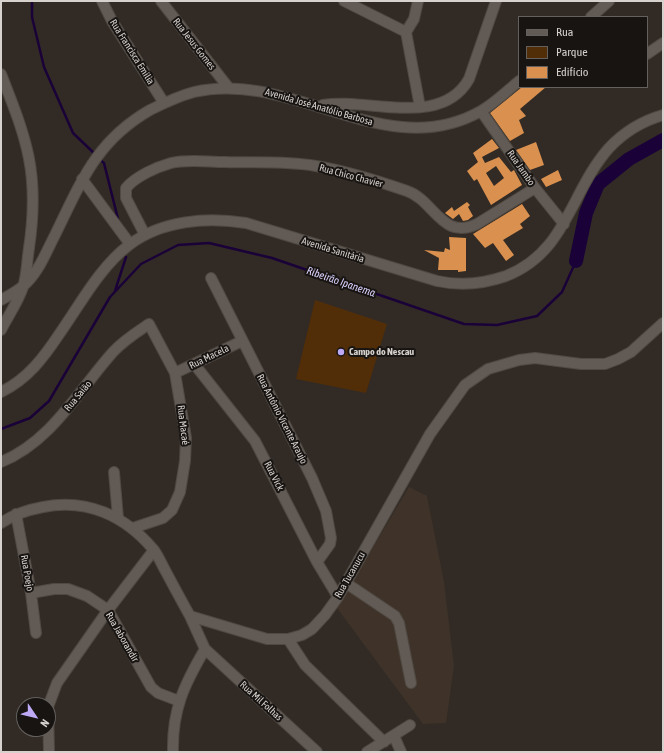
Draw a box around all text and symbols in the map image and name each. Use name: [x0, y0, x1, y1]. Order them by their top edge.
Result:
street label: Rua Jesus Gomes: [170, 16, 218, 72]
legend: [518, 16, 648, 88]
street label: Rua Francisca Emília: [107, 17, 157, 87]
text: Rua: [556, 25, 573, 39]
text: Parque: [556, 45, 588, 59]
text: Edifício: [556, 65, 588, 79]
street label: Avenida José Anatólio Barbosa: [264, 86, 374, 128]
street label: Rua Jambo: [505, 148, 537, 188]
street label: Rua Chico Chavier: [318, 162, 384, 190]
street label: Avenida Sanitária: [300, 235, 366, 265]
water label: Ribeirão Ipanema: [305, 264, 377, 300]
street label: Rua Macela: [187, 342, 231, 372]
place label: Campo do Nescau: [349, 346, 414, 358]
marker: Campo do Nescau: [336, 347, 346, 357]
street label: Rua Antônio Vicente Araujo: [254, 372, 310, 466]
street label: Rua Saião: [62, 378, 94, 414]
street label: Rua Macaé: [175, 404, 191, 446]
street label: Rua Vick: [262, 459, 286, 493]
street label: Rua Tucanucu: [332, 550, 368, 600]
street label: Rua Poejo: [18, 554, 36, 592]
street label: Rua Jaborandir: [103, 610, 141, 664]
street label: Rua Mil Folhas: [237, 679, 285, 723]
north arrow: [16, 697, 56, 737]
text: N: [38, 717, 52, 729]

